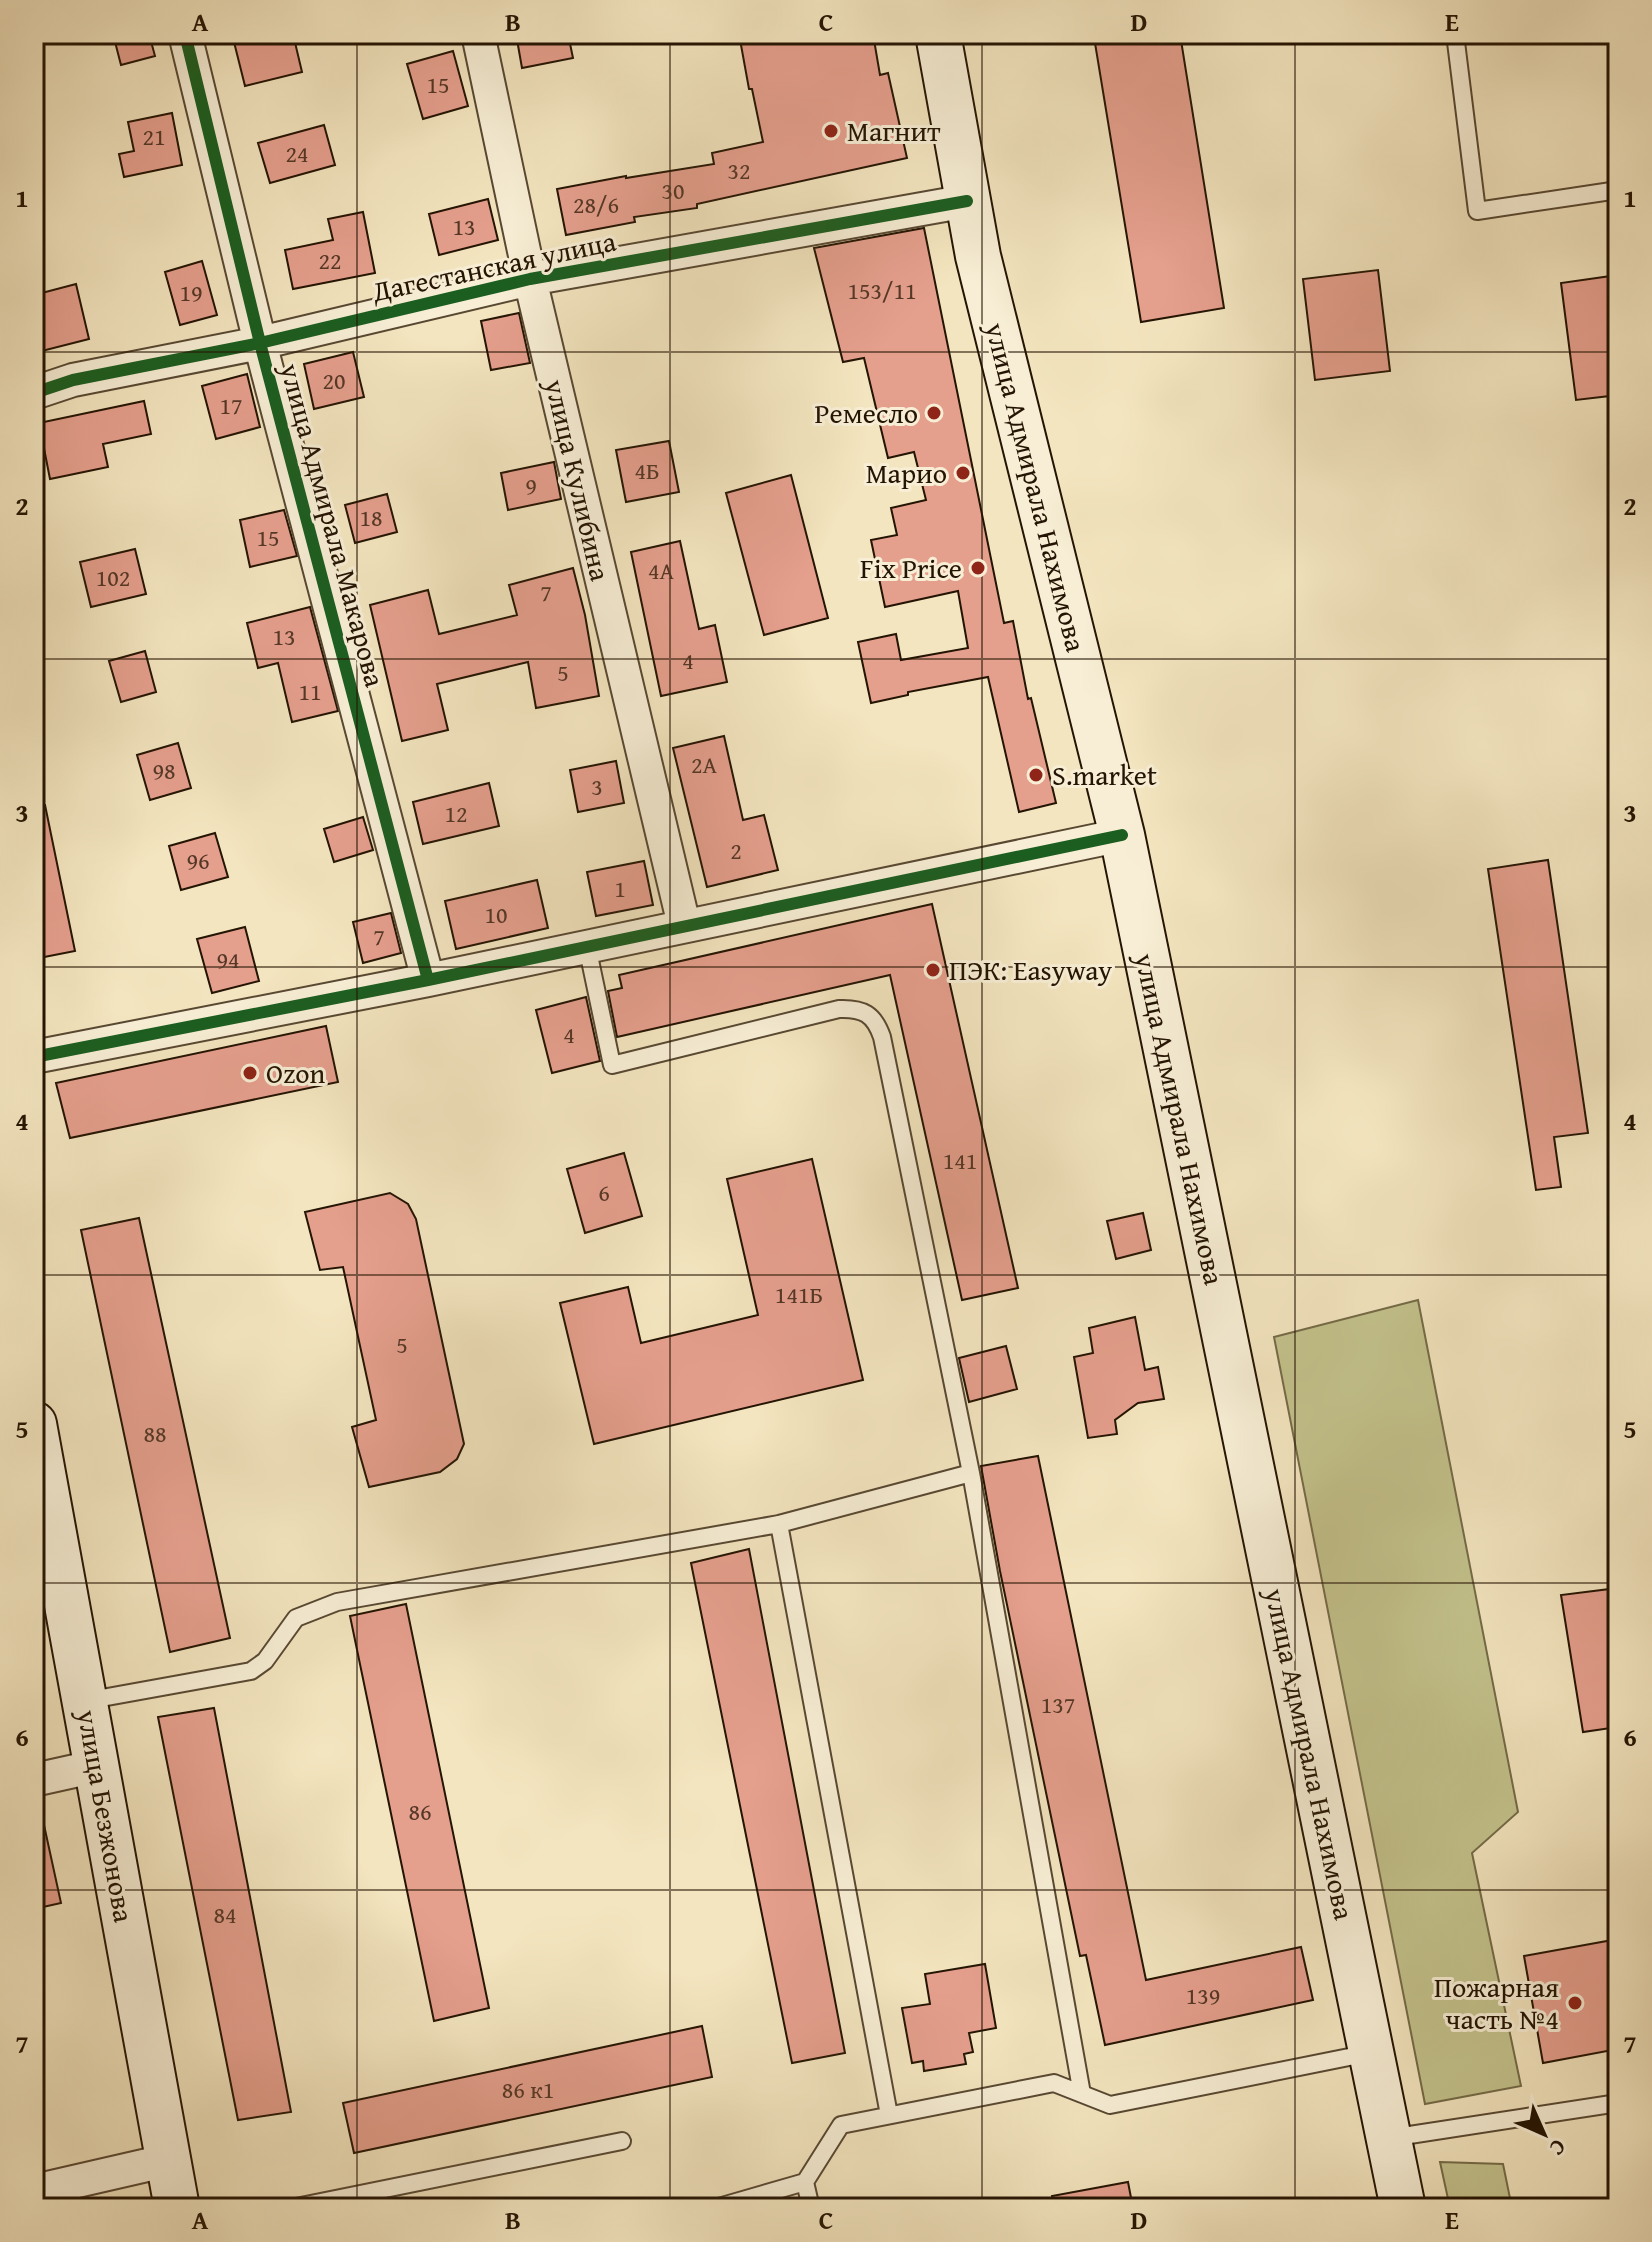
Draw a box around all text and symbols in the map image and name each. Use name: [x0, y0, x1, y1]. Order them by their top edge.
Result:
text: A: [192, 2, 209, 41]
text: B: [505, 2, 521, 41]
text: C: [819, 2, 833, 41]
text: D: [1131, 2, 1147, 41]
text: E: [1445, 2, 1459, 41]
house number: 15: [426, 67, 450, 102]
place label: Магнит: [847, 110, 941, 151]
house number: 21: [142, 119, 166, 154]
marker: Магнит: [822, 122, 840, 140]
house number: 24: [285, 136, 309, 171]
house number: 32: [727, 153, 751, 188]
house number: 30: [661, 173, 685, 208]
text: 1: [15, 178, 29, 217]
text: 1: [1623, 178, 1637, 217]
house number: 28/6: [573, 187, 619, 222]
house number: 13: [452, 209, 476, 244]
street label: Дагестанская улица: [367, 220, 620, 312]
house number: 22: [318, 243, 342, 278]
house number: 153/11: [847, 273, 917, 308]
house number: 19: [179, 275, 203, 310]
street label: улица Адмирала Нахимова: [975, 317, 1097, 656]
street label: улица Адмирала Макарова: [270, 357, 397, 692]
house number: 20: [322, 363, 346, 398]
street label: улица Кулибина: [535, 374, 622, 585]
house number: 17: [219, 388, 243, 423]
place label: Ремесло: [815, 392, 918, 433]
marker: Ремесло: [925, 404, 943, 422]
place label: Марио: [866, 452, 947, 493]
house number: 4Б: [634, 453, 660, 488]
marker: Марио: [954, 464, 972, 482]
house number: 9: [525, 468, 537, 503]
text: 2: [15, 486, 29, 525]
text: 2: [1623, 486, 1637, 525]
house number: 18: [359, 500, 383, 535]
house number: 15: [256, 520, 280, 555]
place label: Fix Price: [860, 547, 962, 588]
house number: 4А: [648, 553, 675, 588]
marker: Fix Price: [969, 559, 987, 577]
house number: 102: [96, 560, 130, 595]
house number: 7: [540, 575, 552, 610]
house number: 13: [272, 619, 296, 654]
house number: 4: [682, 643, 694, 678]
house number: 5: [557, 655, 569, 690]
house number: 11: [298, 674, 322, 709]
house number: 2А: [691, 747, 718, 782]
house number: 98: [152, 753, 176, 788]
place label: S.market: [1052, 754, 1157, 795]
marker: S.market: [1027, 766, 1045, 784]
house number: 3: [591, 769, 603, 804]
text: 3: [15, 793, 29, 832]
text: 3: [1623, 793, 1637, 832]
house number: 12: [444, 796, 468, 831]
house number: 2: [730, 833, 742, 868]
house number: 96: [186, 843, 210, 878]
house number: 1: [614, 871, 626, 906]
house number: 10: [484, 897, 508, 932]
house number: 7: [373, 919, 385, 954]
house number: 94: [216, 942, 240, 977]
street label: улица Адмирала Нахимова: [1125, 948, 1236, 1289]
place label: ПЭК: Easyway: [949, 949, 1112, 990]
marker: ПЭК: Easyway: [924, 961, 942, 979]
house number: 4: [563, 1017, 575, 1052]
place label: Ozon: [266, 1052, 326, 1093]
marker: Ozon: [241, 1064, 259, 1082]
text: 4: [15, 1101, 29, 1140]
text: 4: [1623, 1101, 1637, 1140]
house number: 141: [943, 1143, 977, 1178]
house number: 6: [598, 1175, 610, 1210]
house number: 141Б: [775, 1277, 823, 1312]
house number: 5: [396, 1327, 408, 1362]
text: 5: [15, 1409, 29, 1448]
text: 5: [1623, 1409, 1637, 1448]
house number: 88: [143, 1416, 167, 1451]
street label: улица Адмирала Нахимова: [1255, 1583, 1366, 1924]
house number: 137: [1041, 1687, 1075, 1722]
street label: улица Безжонова: [67, 1705, 145, 1926]
text: 6: [15, 1717, 29, 1756]
text: 6: [1623, 1717, 1637, 1756]
house number: 86: [408, 1794, 432, 1829]
house number: 84: [213, 1897, 237, 1932]
place label: Пожарная часть №4: [1434, 1966, 1559, 2039]
house number: 139: [1186, 1978, 1220, 2013]
marker: Пожарная часть №4: [1566, 1994, 1584, 2012]
text: 7: [15, 2024, 29, 2063]
text: 7: [1623, 2024, 1637, 2063]
house number: 86 к1: [502, 2072, 554, 2107]
north arrow: [1504, 2094, 1584, 2174]
text: С: [1542, 2132, 1574, 2164]
text: A: [192, 2200, 209, 2239]
text: B: [505, 2200, 521, 2239]
text: C: [819, 2200, 833, 2239]
text: D: [1131, 2200, 1147, 2239]
text: E: [1445, 2200, 1459, 2239]

